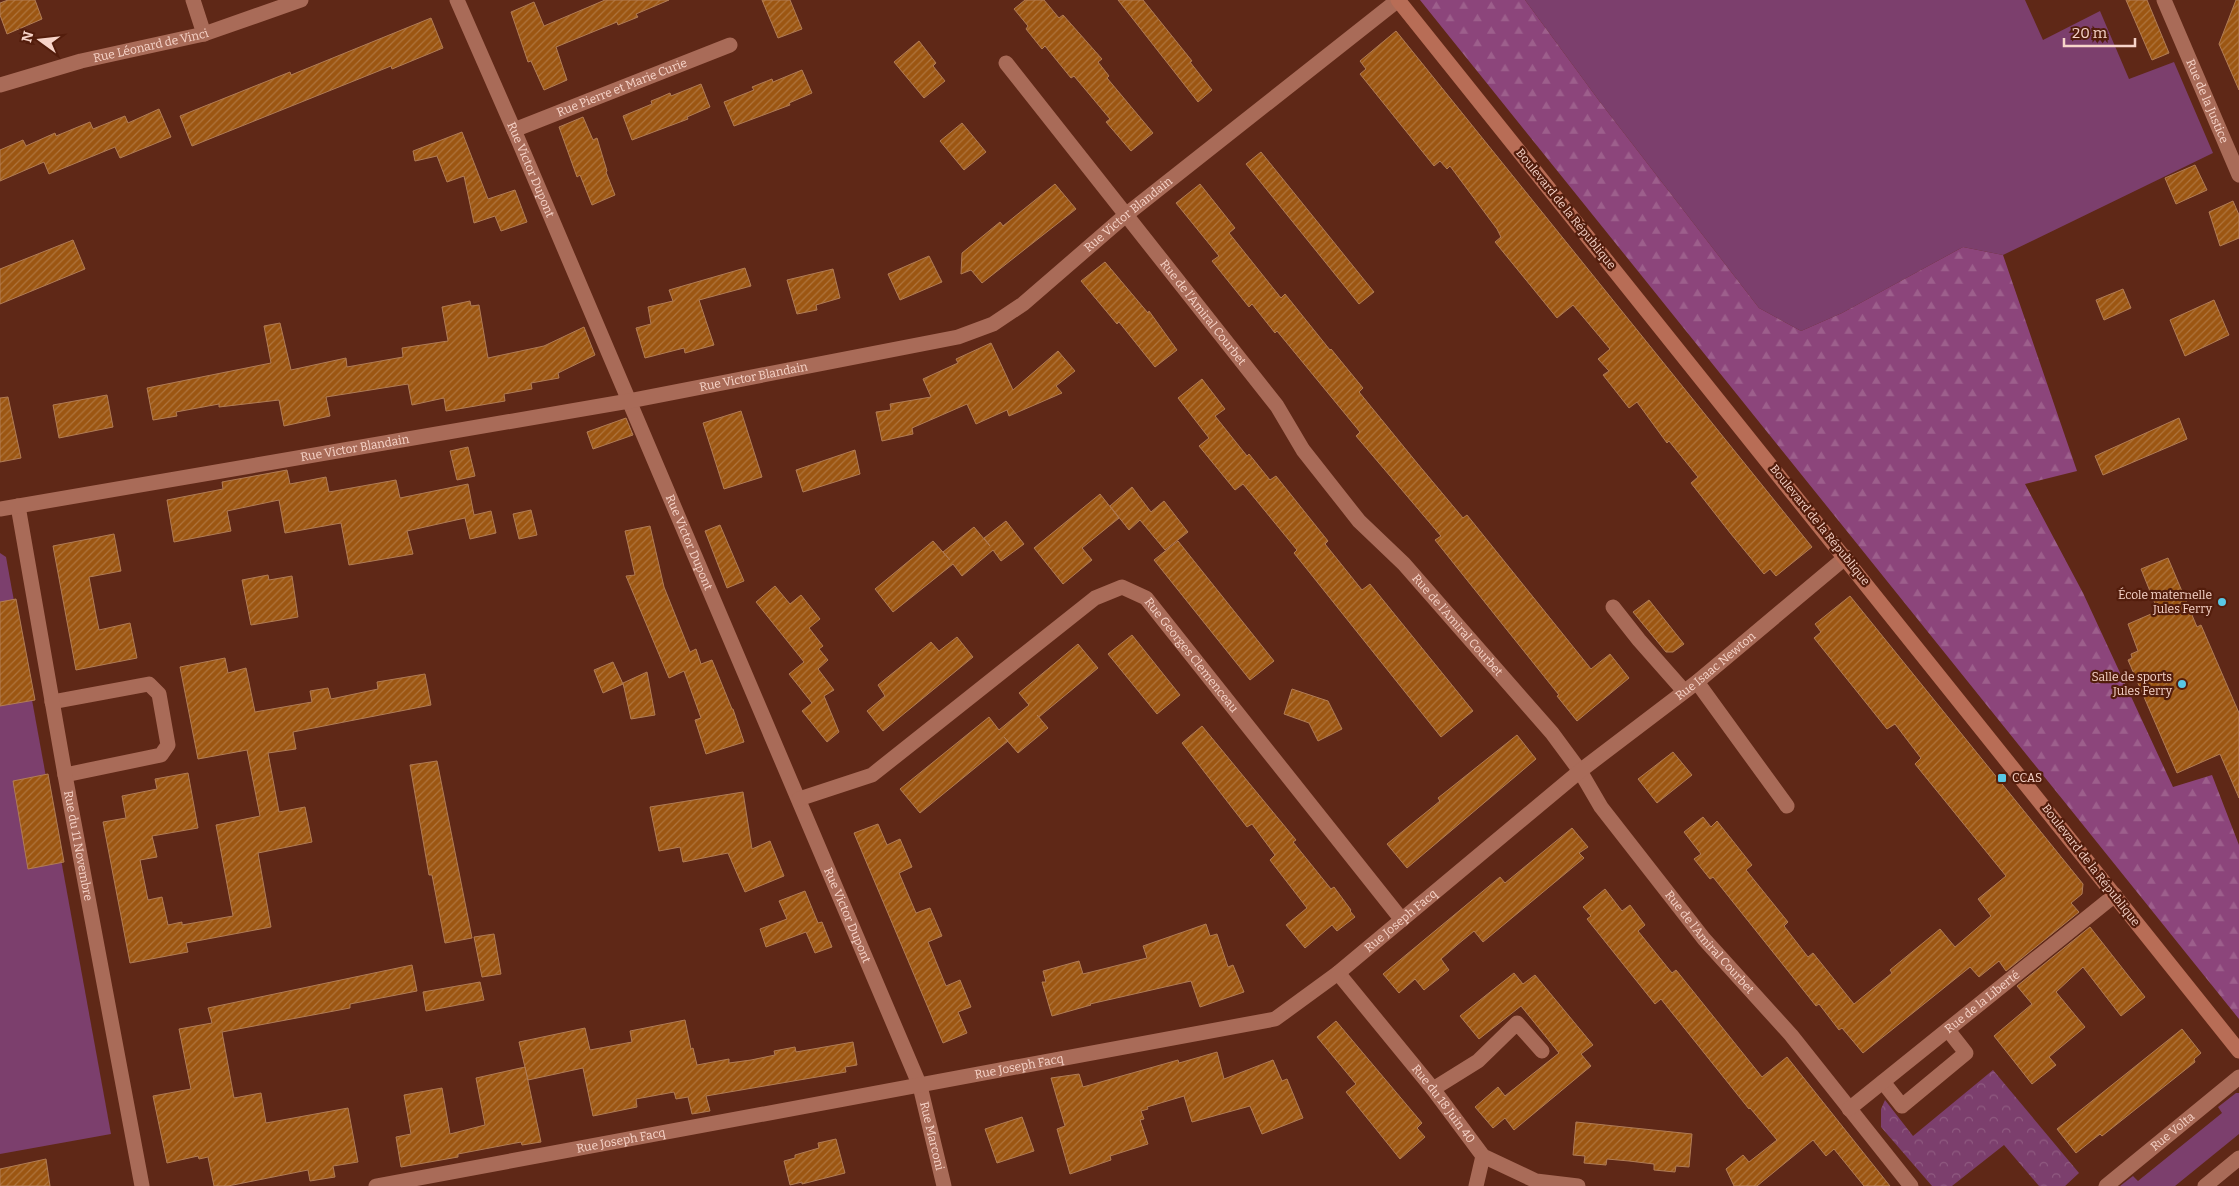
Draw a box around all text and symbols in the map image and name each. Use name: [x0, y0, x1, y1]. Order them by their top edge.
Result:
north arrow: [15, 15, 65, 65]
scale bar: [2064, 15, 2135, 47]
text: 20 m: [2072, 24, 2108, 42]
street label: Rue Léonard de Vinci: [92, 26, 211, 65]
text: N: [18, 29, 38, 44]
street label: Rue Pierre et Marie Curie: [555, 56, 689, 119]
street label: Rue de la Justice: [2183, 57, 2231, 145]
street label: Rue Victor Dupont: [504, 120, 558, 220]
street label: Boulevard de la République: [1513, 146, 1619, 272]
street label: Rue Victor Blandain: [1081, 174, 1175, 255]
street label: Rue de l'Amiral Courbet: [1157, 257, 1250, 369]
street label: Rue Victor Blandain: [698, 359, 809, 394]
street label: Rue Victor Blandain: [299, 432, 411, 464]
street label: Boulevard de la République: [1767, 462, 1873, 588]
street label: Rue Victor Dupont: [663, 493, 716, 593]
street label: Rue de l'Amiral Courbet: [1409, 571, 1506, 679]
place label: École maternelle Jules Ferry: [2118, 587, 2213, 616]
street label: Rue Georges Clemenceau: [1142, 595, 1242, 716]
marker: École maternelle Jules Ferry: [2216, 596, 2228, 608]
street label: Rue Isaac Newton: [1672, 629, 1759, 703]
place label: Salle de sports Jules Ferry: [2092, 670, 2173, 698]
marker: Salle de sports Jules Ferry: [2176, 678, 2188, 690]
place label: CCAS: [2012, 771, 2042, 785]
marker: CCAS: [1996, 772, 2008, 784]
street label: Rue du 11 Novembre: [61, 789, 95, 902]
street label: Boulevard de la République: [2039, 801, 2143, 929]
street label: Rue Victor Dupont: [821, 865, 874, 966]
street label: Rue Joseph Facq: [1362, 886, 1440, 955]
street label: Rue de l'Amiral Courbet: [1662, 888, 1758, 997]
street label: Rue de la Liberté: [1942, 967, 2023, 1036]
street label: Rue Joseph Facq: [973, 1051, 1065, 1082]
street label: Rue du 18 Juin 40: [1409, 1062, 1478, 1146]
street label: Rue Marconi: [917, 1100, 947, 1172]
street label: Rue Volta: [2148, 1109, 2198, 1154]
street label: Rue Joseph Facq: [575, 1125, 666, 1156]

